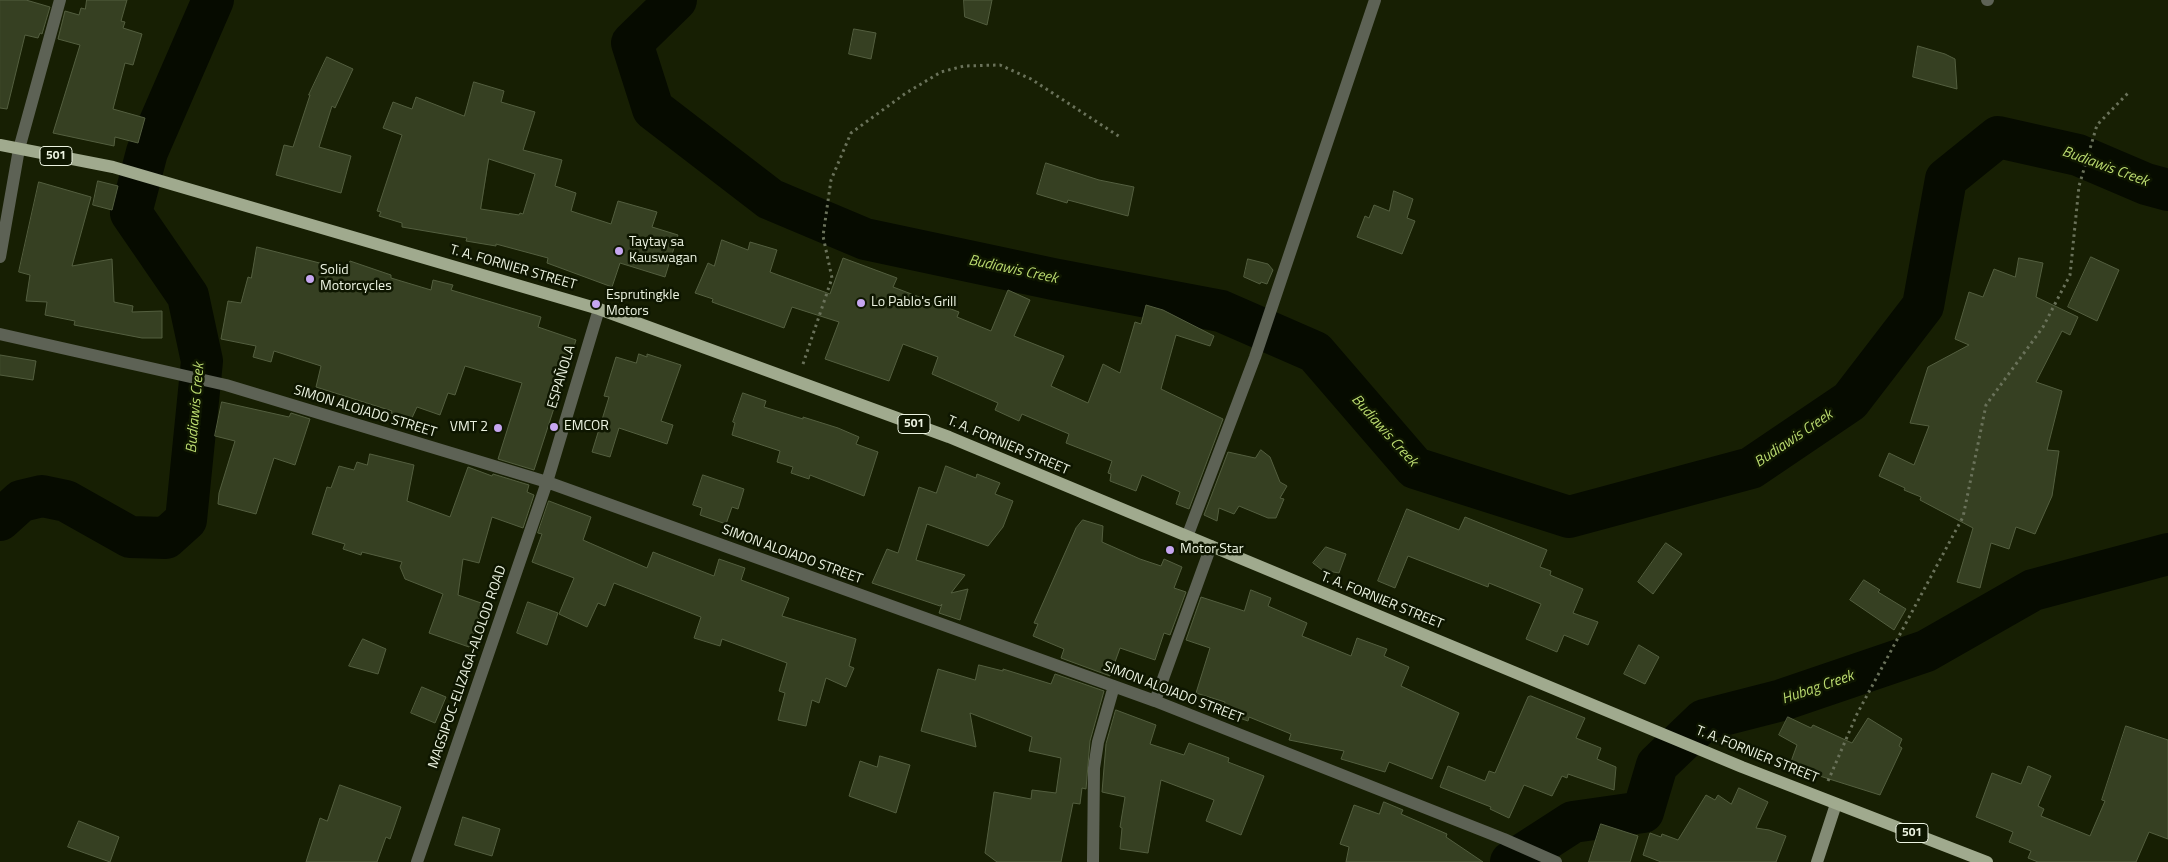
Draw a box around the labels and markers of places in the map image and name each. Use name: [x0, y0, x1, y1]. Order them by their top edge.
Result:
place label: Taytay sa Kauswagan: [629, 235, 697, 268]
marker: Taytay sa Kauswagan: [613, 245, 625, 257]
place label: Solid Motorcycles: [320, 263, 392, 296]
marker: Solid Motorcycles: [304, 273, 316, 285]
place label: Esprutingkle Motors: [606, 288, 680, 321]
place label: Lo Pablo's Grill: [871, 295, 957, 311]
marker: Lo Pablo's Grill: [855, 297, 867, 309]
marker: Esprutingkle Motors: [590, 298, 602, 310]
place label: EMCOR: [564, 419, 609, 435]
place label: VMT 2: [450, 420, 488, 436]
marker: EMCOR: [548, 421, 560, 433]
marker: VMT 2: [492, 422, 504, 434]
place label: Motor Star: [1180, 542, 1243, 558]
marker: Motor Star: [1164, 544, 1176, 556]

